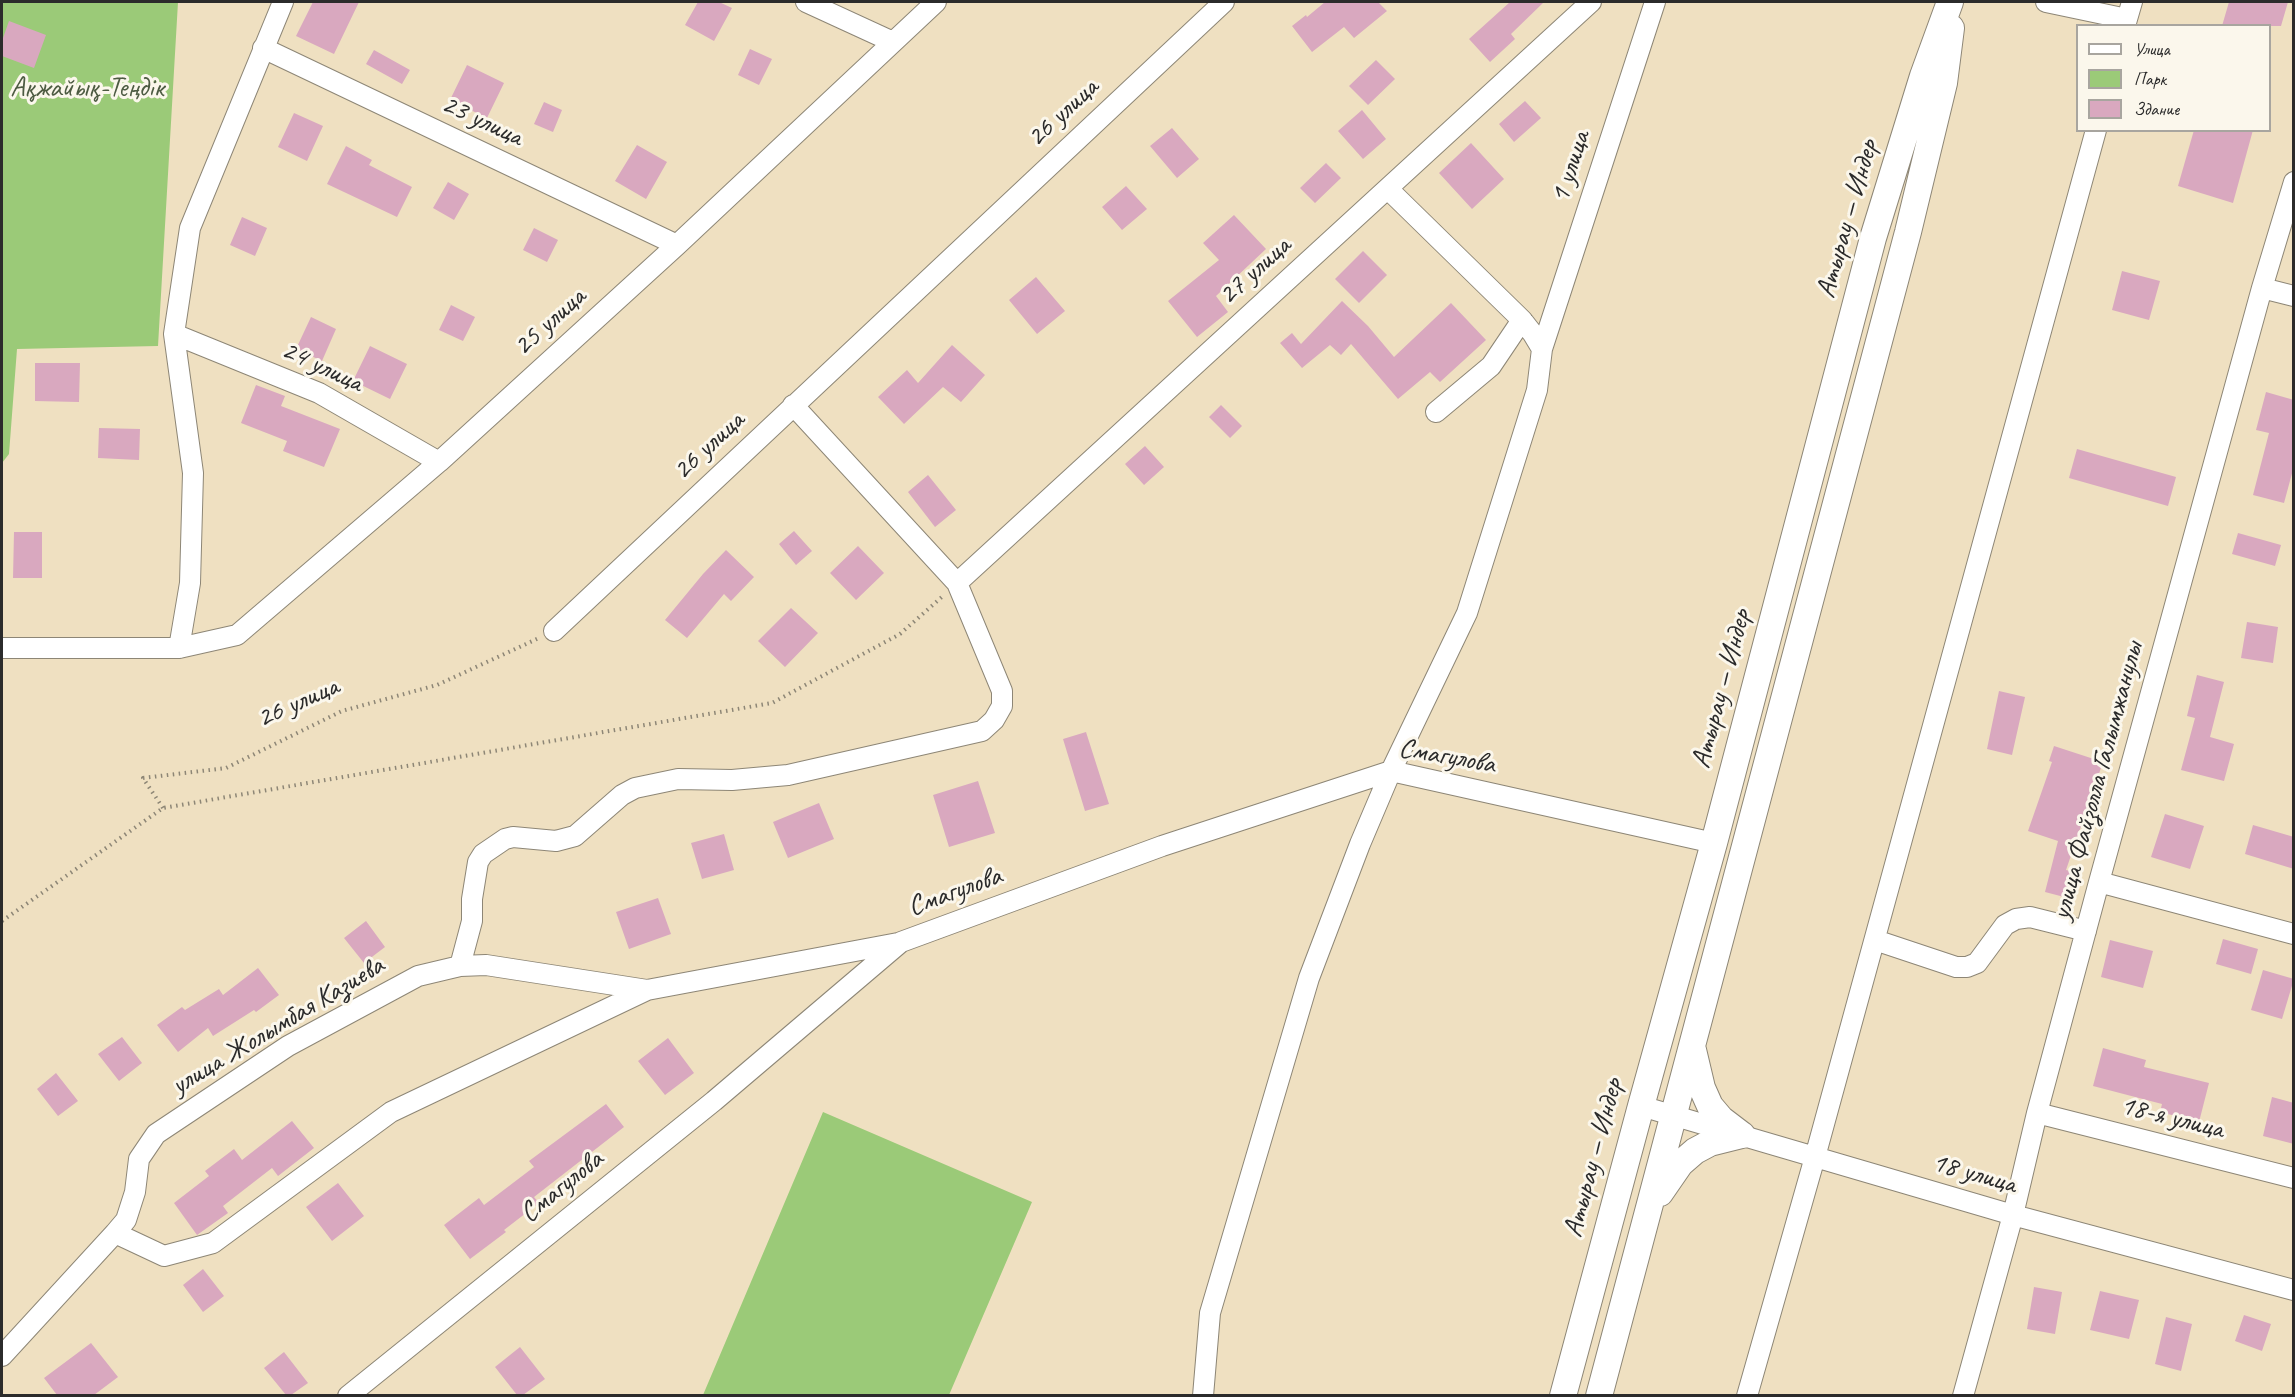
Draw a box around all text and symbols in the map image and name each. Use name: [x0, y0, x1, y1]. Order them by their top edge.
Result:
legend: [2076, 24, 2271, 132]
text: Улица: [2134, 38, 2170, 60]
text: Парк: [2134, 68, 2166, 90]
street label: 26 улица: [1020, 71, 1106, 155]
park label: Ақжайық-Теңдік: [10, 72, 164, 106]
street label: 23 улица: [436, 88, 528, 154]
text: Здание: [2134, 98, 2179, 120]
street label: 1 улица: [1544, 127, 1598, 207]
street label: Атырау — Индер: [1809, 136, 1887, 302]
street label: 27 улица: [1212, 230, 1298, 312]
street label: 25 улица: [507, 281, 593, 363]
street label: 24 улица: [276, 334, 368, 400]
street label: 26 улица: [666, 404, 752, 488]
street label: Атырау — Индер: [1685, 606, 1759, 772]
street label: улица Файзолла Галымжанулы: [2045, 638, 2151, 924]
street label: 26 улица: [252, 670, 344, 736]
street label: Смагулова: [1396, 732, 1498, 782]
street label: Смагулова: [904, 860, 1006, 924]
street label: улица Жолымбая Казиева: [166, 949, 390, 1103]
street label: Атырау — Индер: [1557, 1075, 1631, 1241]
street label: 18-я улица: [2117, 1089, 2227, 1147]
street label: Смагулова: [514, 1143, 610, 1231]
street label: 18 улица: [1928, 1146, 2020, 1202]

